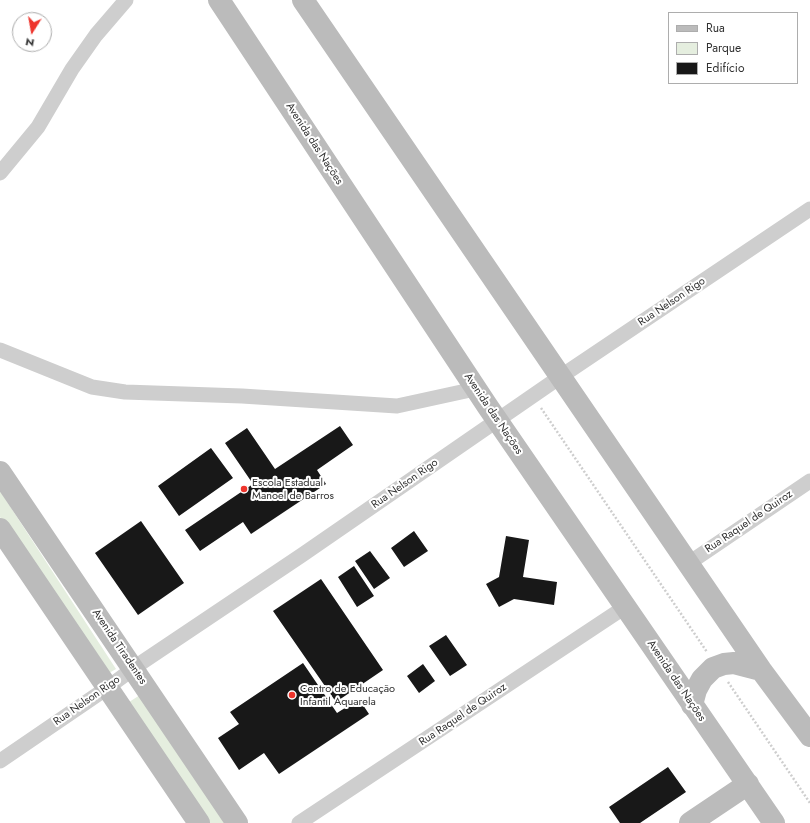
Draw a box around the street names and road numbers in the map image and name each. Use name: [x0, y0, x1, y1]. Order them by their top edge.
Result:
street label: Avenida das Nações: [283, 101, 345, 187]
street label: Rua Nelson Rigo: [636, 275, 708, 329]
street label: Avenida das Nações: [461, 371, 525, 457]
street label: Rua Nelson Rigo: [369, 456, 441, 512]
street label: Rua Raquel de Quiroz: [703, 488, 795, 556]
street label: Avenida Tiradentes: [89, 607, 149, 687]
street label: Avenida das Nações: [644, 638, 708, 724]
street label: Rua Nelson Rigo: [51, 673, 123, 729]
street label: Rua Raquel de Quiroz: [417, 681, 509, 749]

